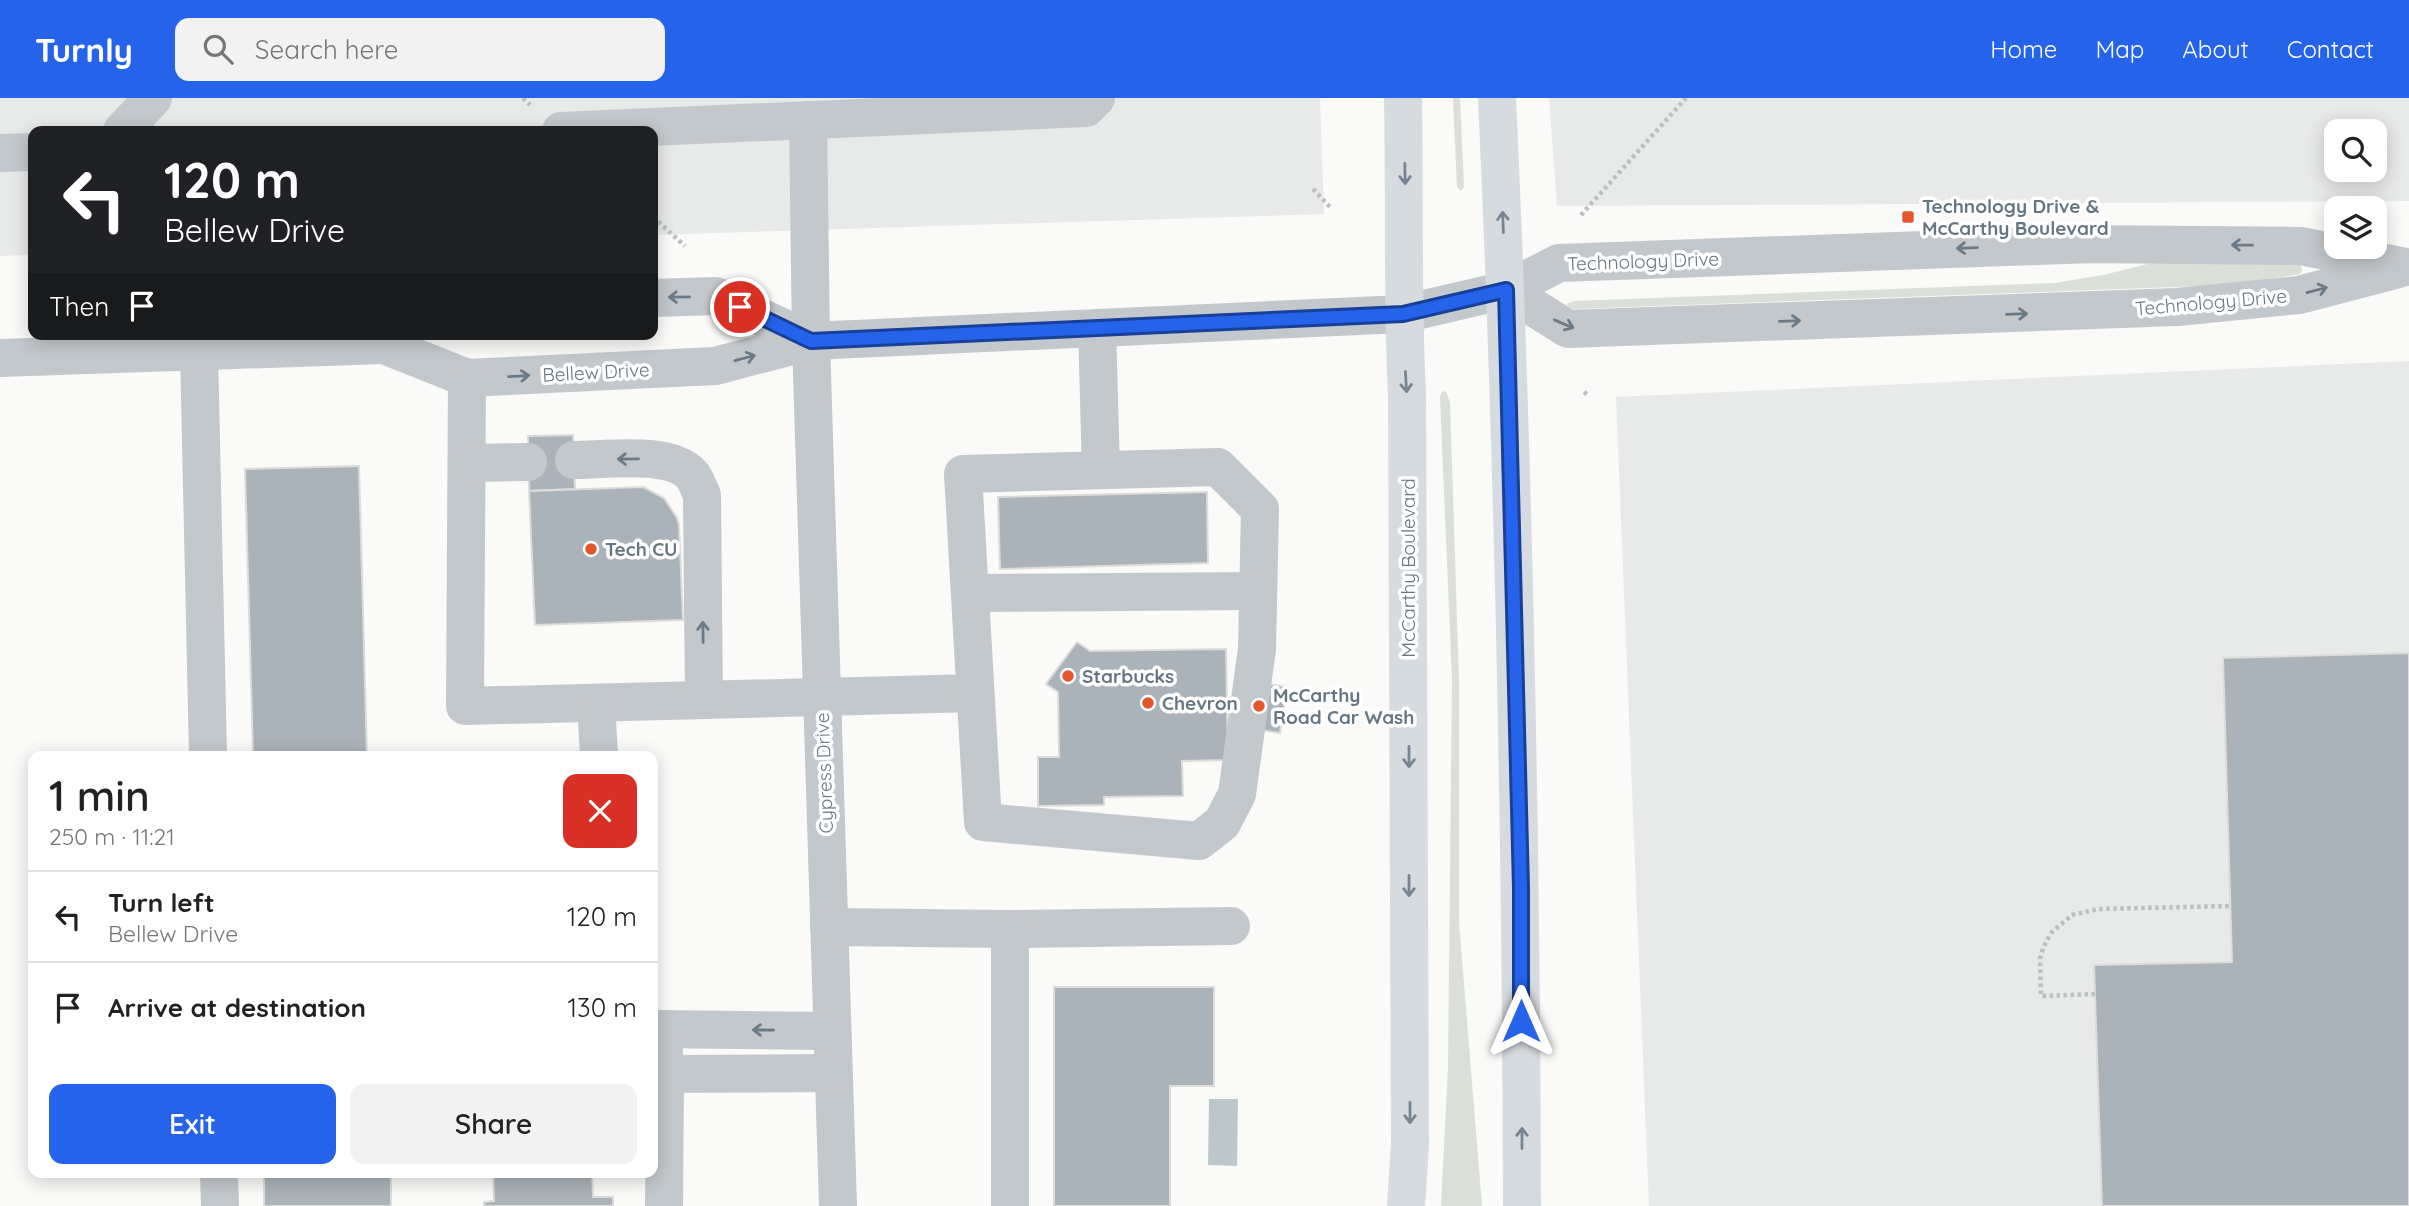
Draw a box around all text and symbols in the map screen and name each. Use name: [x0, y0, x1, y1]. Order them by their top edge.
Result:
search box: [175, 18, 665, 81]
text: Turnly: [35, 29, 133, 70]
icon: search: [199, 30, 237, 68]
text: Search here: [255, 33, 398, 66]
text: Home: [1990, 34, 2057, 64]
text: Map: [2095, 34, 2144, 64]
text: About: [2182, 34, 2249, 64]
text: Contact: [2287, 34, 2374, 64]
map controls: [2324, 119, 2387, 259]
button: search: [2324, 119, 2387, 182]
text: 120 m: [164, 149, 300, 210]
icon: left: [49, 154, 140, 245]
one-way arrow: [1398, 163, 1411, 186]
place label: Technology Drive & McCarthy Boulevard: [1922, 194, 2109, 240]
button: layers: [2324, 196, 2387, 259]
marker: Technology Drive & McCarthy Boulevard: [1900, 209, 1916, 225]
text: Bellew Drive: [164, 210, 345, 250]
one-way arrow: [1496, 211, 1509, 234]
one-way arrow: [2231, 238, 2254, 252]
one-way arrow: [1955, 242, 1978, 255]
street label: Technology Drive: [1567, 246, 1719, 276]
pin: [710, 277, 770, 337]
street label: Technology Drive: [2134, 283, 2288, 321]
one-way arrow: [2305, 283, 2328, 296]
icon: arrive: [123, 287, 161, 325]
icon: arrive: [721, 288, 759, 326]
text: Then: [49, 290, 109, 323]
one-way arrow: [668, 290, 691, 304]
one-way arrow: [2006, 307, 2029, 320]
one-way arrow: [1778, 315, 1801, 328]
one-way arrow: [1553, 319, 1574, 332]
one-way arrow: [733, 351, 756, 364]
street label: Bellew Drive: [542, 357, 650, 387]
one-way arrow: [507, 369, 530, 382]
one-way arrow: [1400, 371, 1413, 394]
one-way arrow: [617, 453, 640, 466]
street label: McCarthy Boulevard: [1396, 478, 1420, 658]
place label: Tech CU: [605, 537, 677, 561]
marker: Tech CU: [583, 541, 599, 557]
one-way arrow: [697, 621, 710, 644]
place label: Starbucks: [1082, 664, 1174, 688]
marker: Starbucks: [1060, 668, 1076, 684]
place label: McCarthy Road Car Wash: [1273, 683, 1414, 729]
place label: Chevron: [1162, 691, 1238, 715]
marker: Chevron: [1140, 695, 1156, 711]
marker: McCarthy Road Car Wash: [1251, 698, 1267, 714]
street label: Cypress Drive: [810, 712, 838, 834]
one-way arrow: [1402, 745, 1416, 768]
text: 1 min: [49, 769, 150, 822]
button: close: [563, 774, 637, 848]
text: 250 m · 11:21: [49, 822, 175, 851]
one-way arrow: [1402, 874, 1416, 897]
text: Turn left: [108, 886, 215, 919]
icon: left: [49, 898, 87, 936]
text: 120 m: [567, 900, 637, 933]
text: Bellew Drive: [108, 919, 238, 948]
position arrow: [1484, 984, 1558, 1058]
icon: arrive: [49, 989, 87, 1027]
text: Arrive at destination: [108, 991, 366, 1024]
text: 130 m: [567, 991, 637, 1024]
one-way arrow: [752, 1023, 775, 1037]
button: Exit: [49, 1084, 336, 1164]
button: Share: [350, 1084, 637, 1164]
one-way arrow: [1403, 1102, 1417, 1125]
one-way arrow: [1515, 1127, 1529, 1150]

